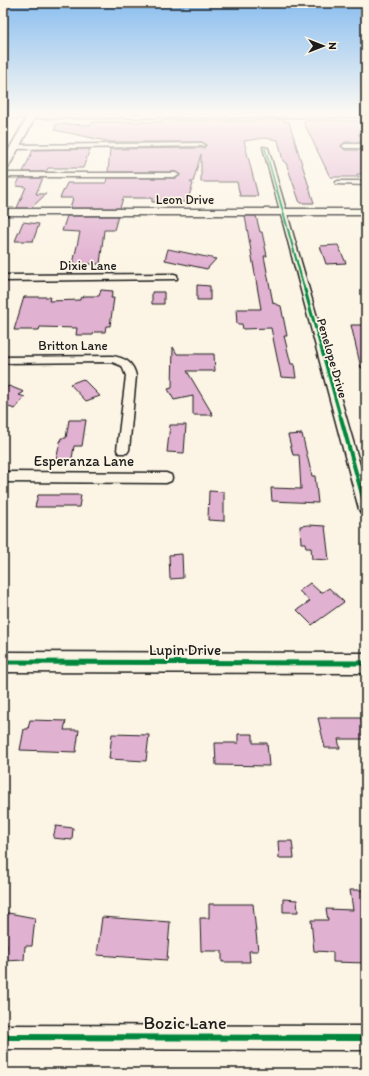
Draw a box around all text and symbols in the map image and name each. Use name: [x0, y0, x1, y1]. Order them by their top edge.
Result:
north arrow: [303, 26, 343, 66]
text: N: [326, 42, 339, 50]
street label: Leon Drive: [156, 192, 214, 207]
street label: Dixie Lane: [59, 258, 117, 273]
street label: Penelope Drive: [314, 316, 351, 400]
street label: Britton Lane: [38, 338, 108, 353]
street label: Esperanza Lane: [34, 452, 134, 470]
street label: Lupin Drive: [149, 641, 221, 659]
street label: Bozic Lane: [143, 1012, 227, 1034]

